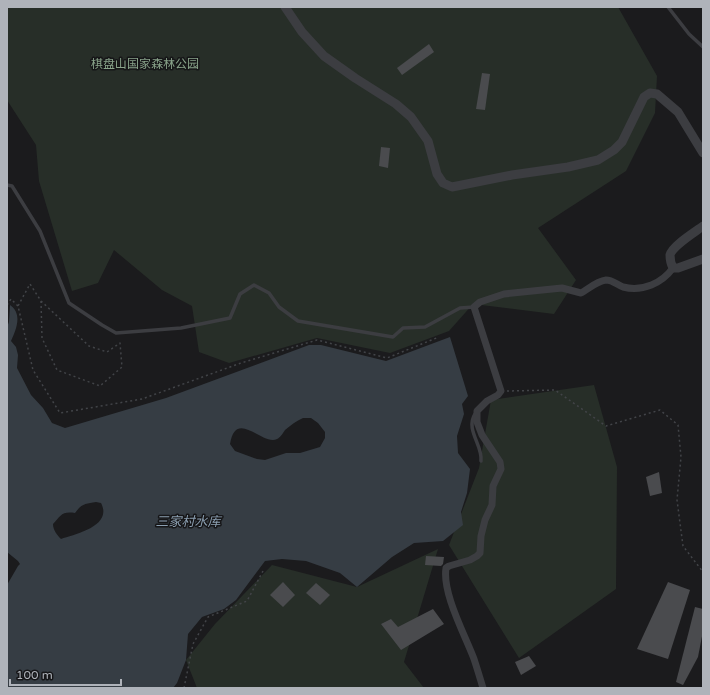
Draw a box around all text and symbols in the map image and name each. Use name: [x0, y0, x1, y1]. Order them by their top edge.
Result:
park label: 棋盘山国家森林公园: [91, 57, 199, 71]
water label: 三家村水库: [155, 514, 222, 530]
scale bar: [10, 661, 121, 687]
text: 100 m: [16, 668, 53, 682]

